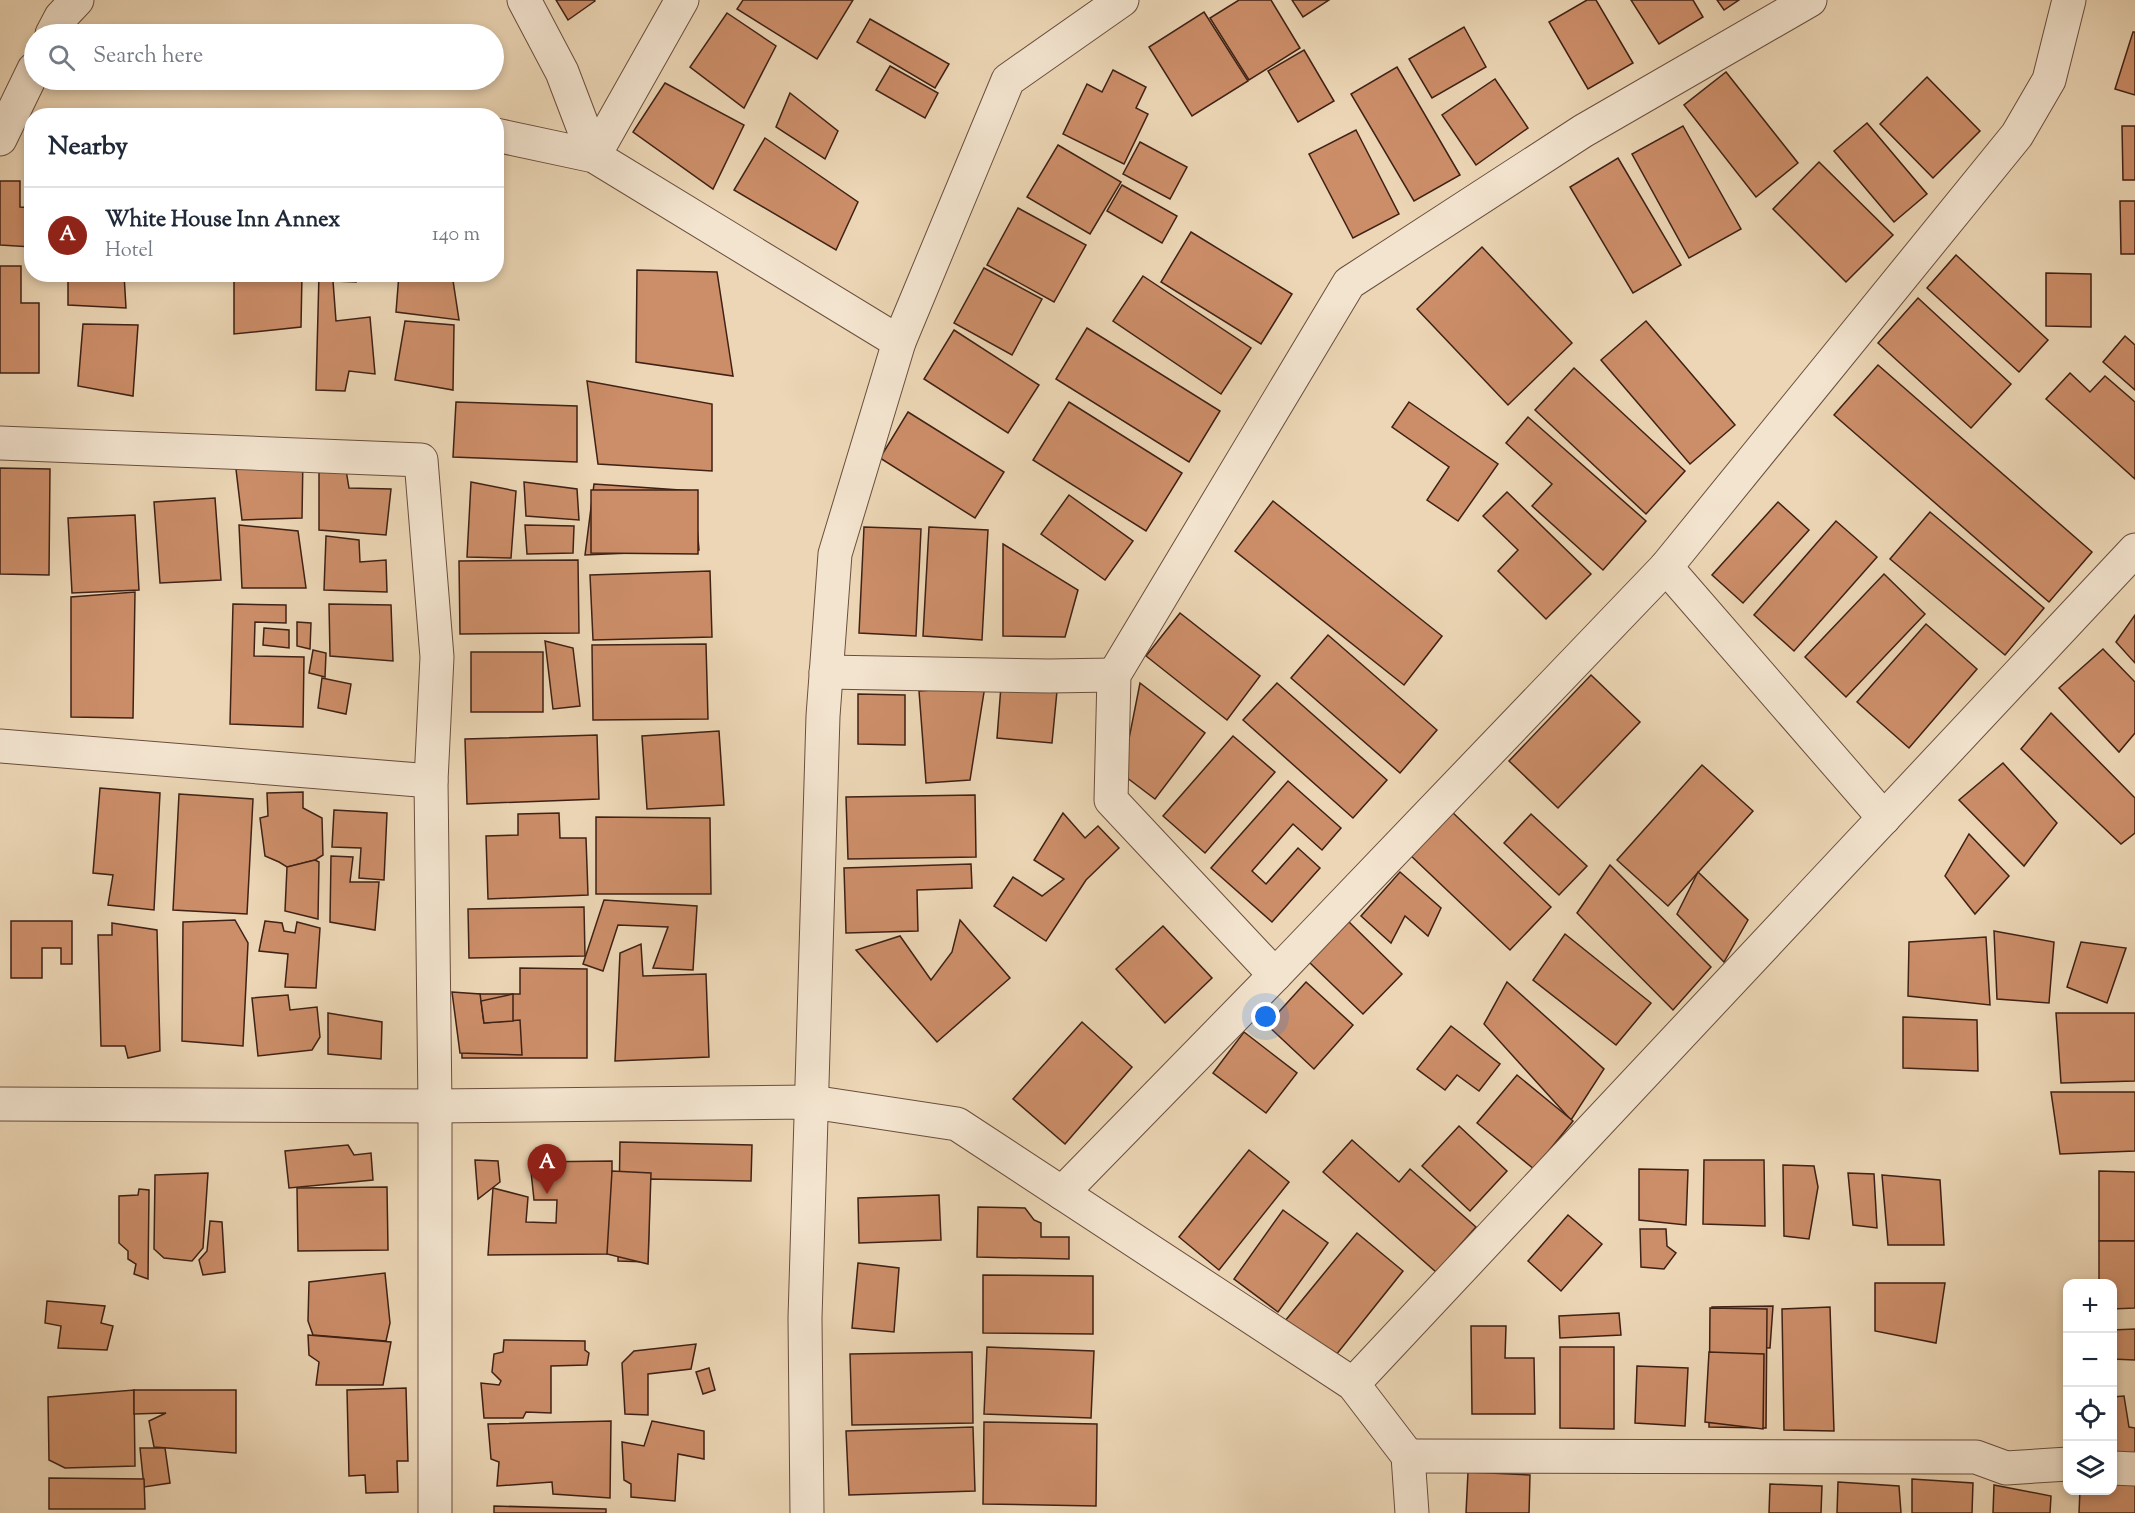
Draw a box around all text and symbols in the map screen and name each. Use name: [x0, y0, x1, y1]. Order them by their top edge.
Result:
search box: [24, 24, 504, 90]
icon: search: [45, 41, 78, 74]
text: Search here: [93, 41, 203, 73]
text: Nearby: [48, 129, 128, 166]
text: White House Inn Annex: [105, 205, 340, 237]
text: A: [59, 221, 76, 250]
text: 140 m: [432, 221, 480, 250]
text: Hotel: [105, 237, 153, 266]
your location: [1251, 1002, 1280, 1031]
pin: A: [528, 1144, 566, 1194]
map controls: [2063, 1279, 2117, 1495]
button: +: [2063, 1279, 2117, 1333]
button: −: [2063, 1333, 2117, 1387]
button: locate: [2063, 1387, 2117, 1441]
button: layers: [2063, 1441, 2117, 1495]

